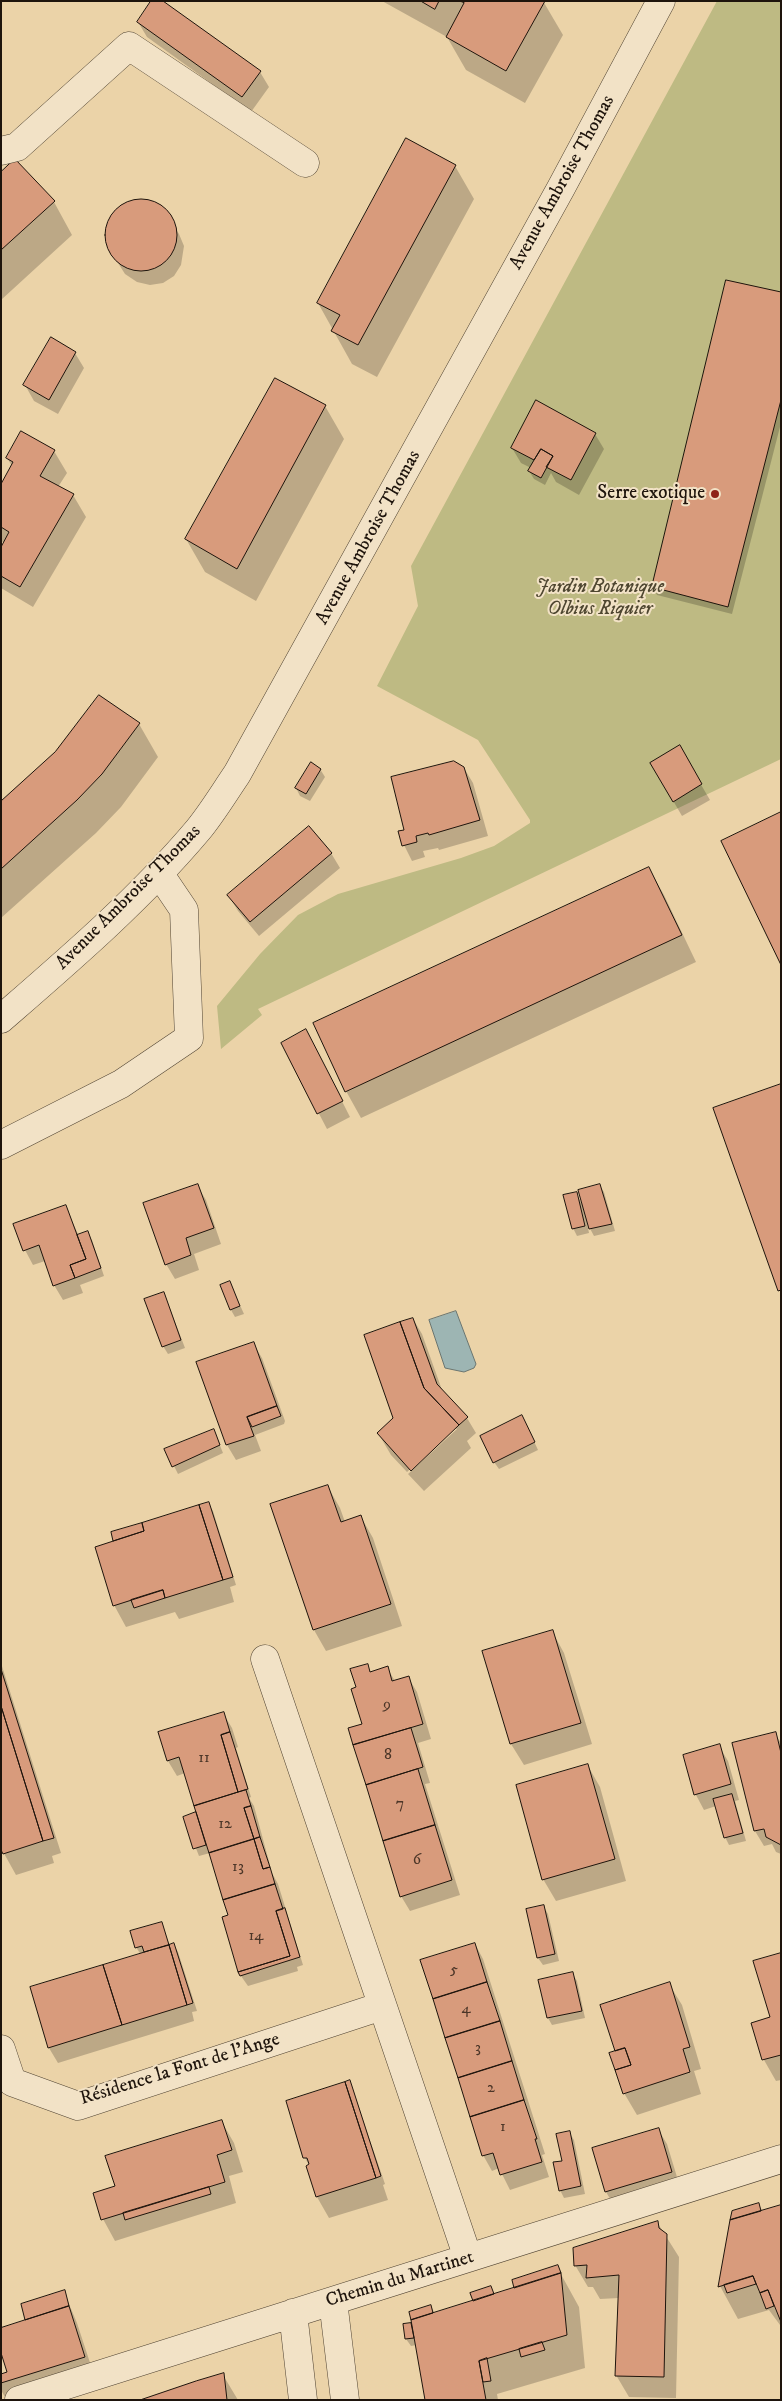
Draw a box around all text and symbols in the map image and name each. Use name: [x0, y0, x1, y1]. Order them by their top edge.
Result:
street label: Avenue Ambroise Thomas: [506, 92, 620, 274]
street label: Avenue Ambroise Thomas: [312, 447, 426, 629]
place label: Serre exotique: [597, 483, 705, 505]
marker: Serre exotique: [709, 488, 721, 500]
park label: Jardin Botanique Olbius Riquier: [536, 577, 664, 621]
street label: Avenue Ambroise Thomas: [52, 821, 206, 975]
house number: 9: [383, 1696, 391, 1716]
house number: 8: [384, 1746, 392, 1766]
house number: 11: [198, 1749, 210, 1769]
house number: 7: [396, 1795, 404, 1815]
house number: 12: [218, 1815, 232, 1835]
house number: 6: [413, 1851, 421, 1871]
house number: 13: [232, 1858, 244, 1878]
house number: 14: [248, 1927, 264, 1947]
house number: 5: [450, 1961, 458, 1981]
house number: 4: [461, 2000, 471, 2020]
street label: Résidence la Font de l'Ange: [77, 2029, 283, 2111]
house number: 3: [475, 2039, 481, 2059]
house number: 2: [487, 2079, 495, 2099]
house number: 1: [500, 2118, 506, 2138]
street label: Chemin du Martinet: [323, 2247, 477, 2313]

